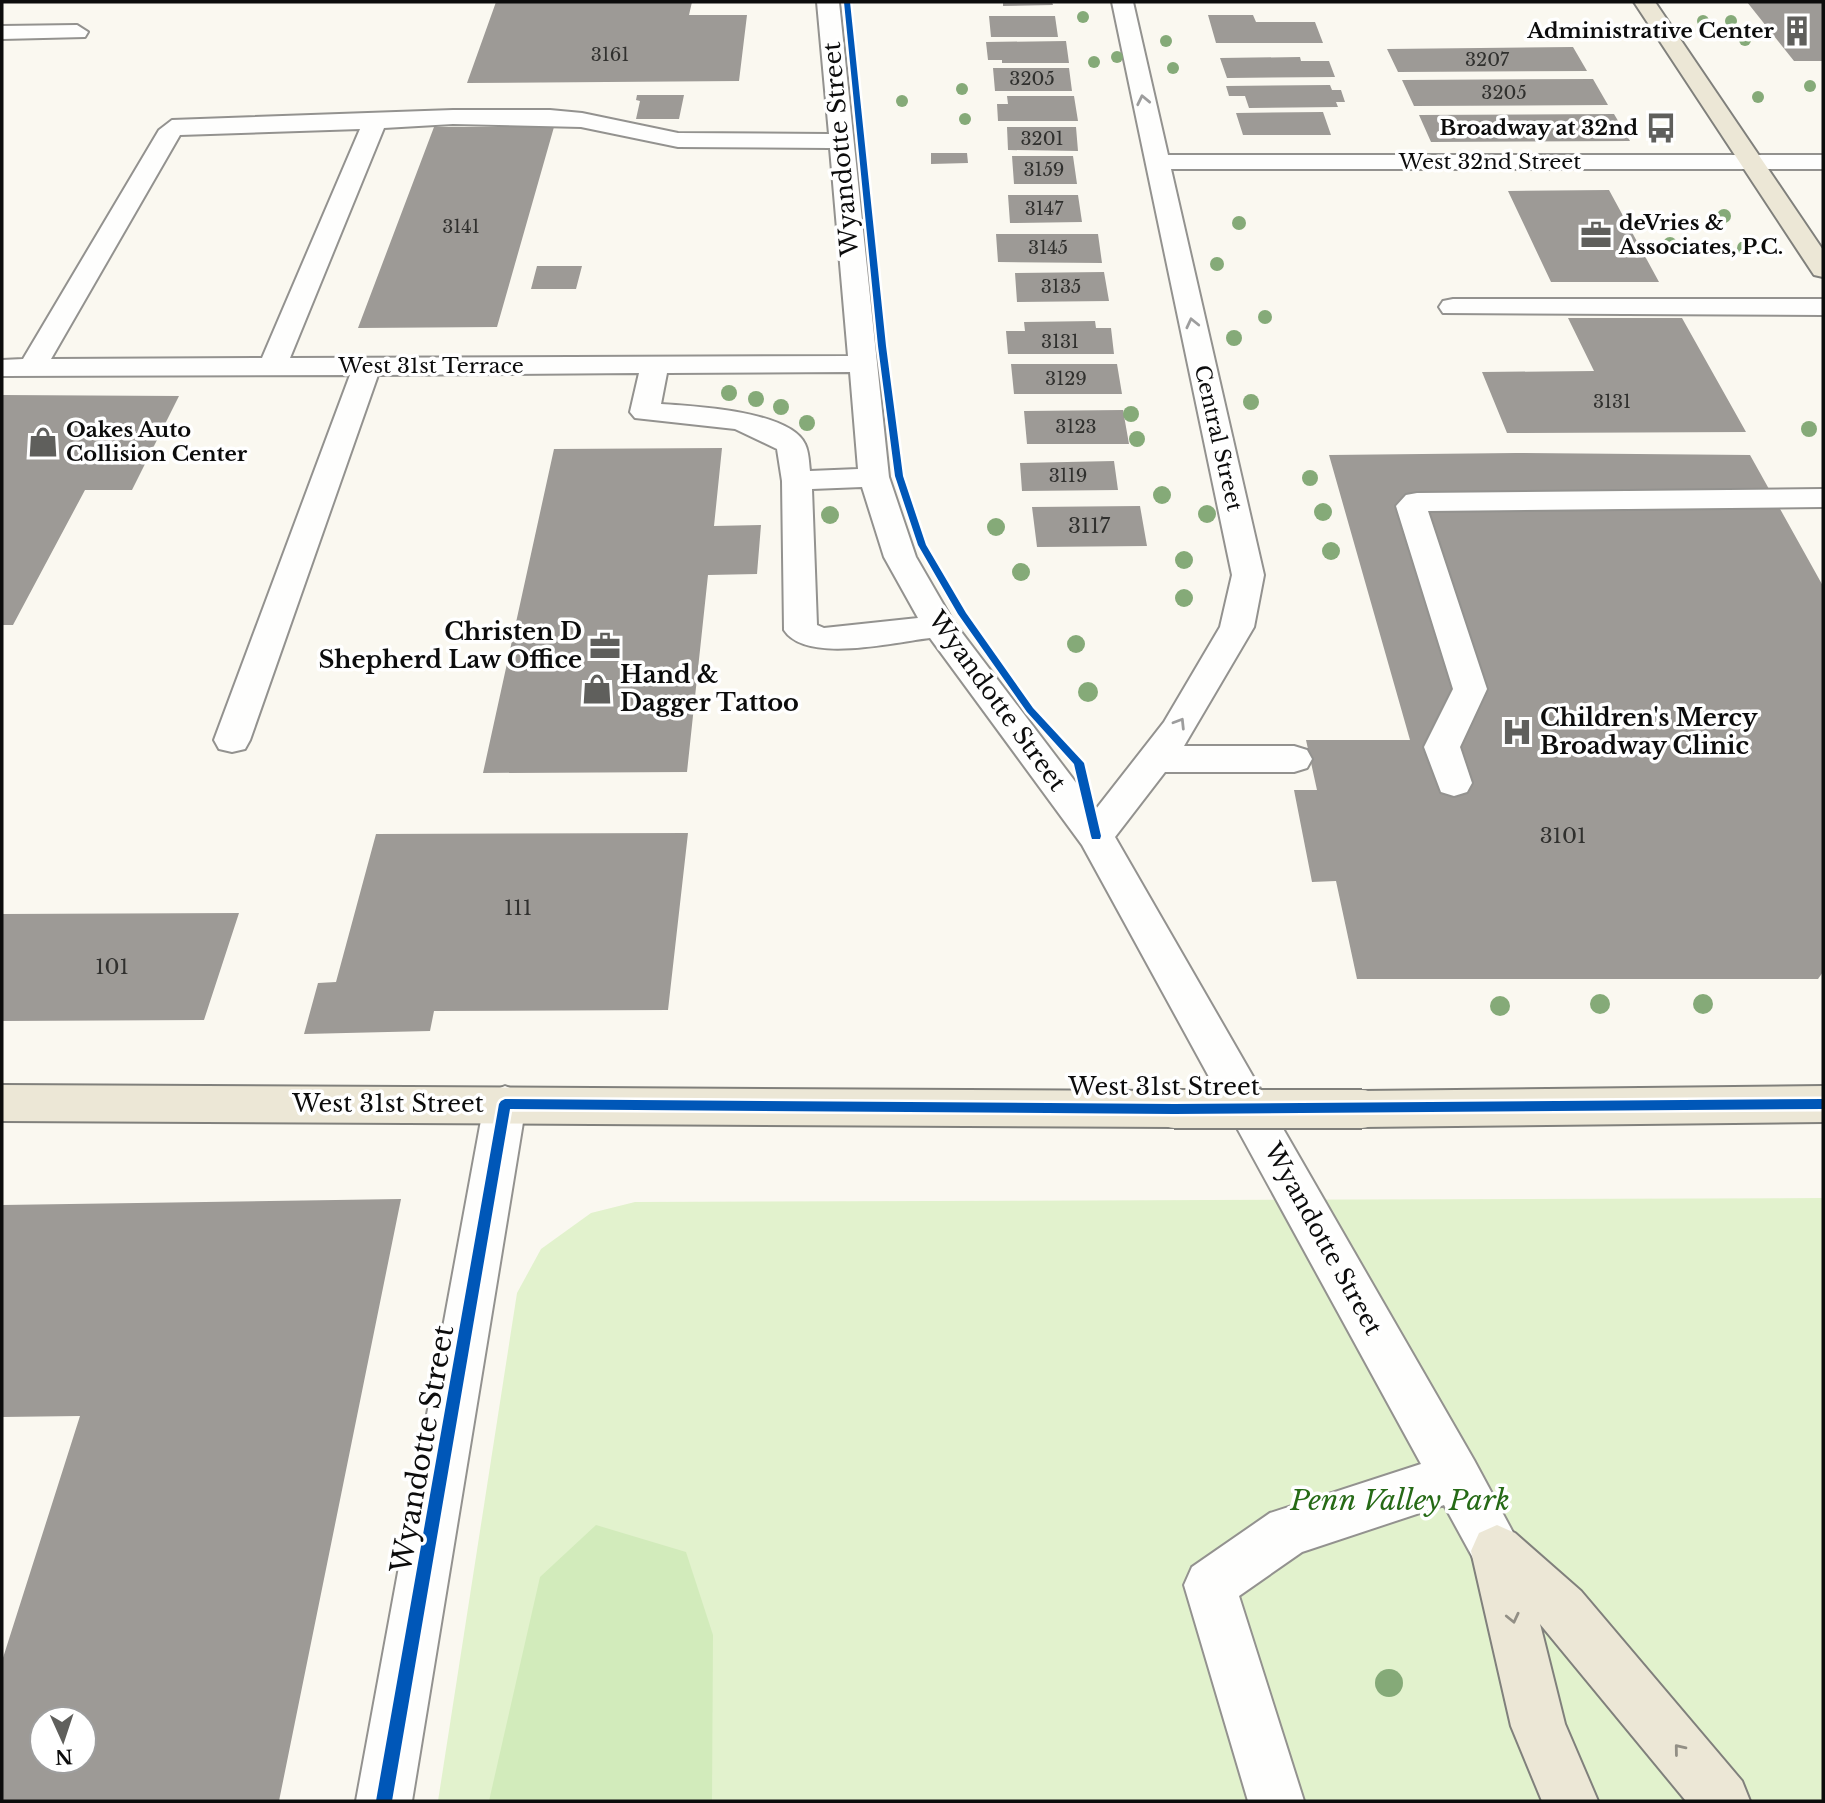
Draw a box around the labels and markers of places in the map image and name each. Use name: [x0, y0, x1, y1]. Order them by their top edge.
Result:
building icon: Administrative Center: [1780, 14, 1814, 48]
place label: Administrative Center: [1526, 18, 1775, 44]
bus stop icon: Broadway at 32nd: [1644, 111, 1678, 145]
place label: Broadway at 32nd: [1440, 115, 1638, 141]
place label: deVries & Associates, P.C.: [1618, 210, 1783, 260]
office icon: deVries & Associates, P.C.: [1579, 218, 1613, 252]
place label: Oakes Auto Collision Center: [66, 417, 248, 467]
shop icon: Oakes Auto Collision Center: [26, 425, 60, 459]
place label: Christen D Shepherd Law Office: [318, 617, 582, 674]
office icon: Christen D Shepherd Law Office: [588, 629, 622, 663]
place label: Hand & Dagger Tattoo: [620, 660, 799, 717]
shop icon: Hand & Dagger Tattoo: [580, 672, 614, 706]
place label: Children's Mercy Broadway Clinic: [1540, 703, 1758, 760]
hospital icon: Children's Mercy Broadway Clinic: [1500, 715, 1534, 749]

